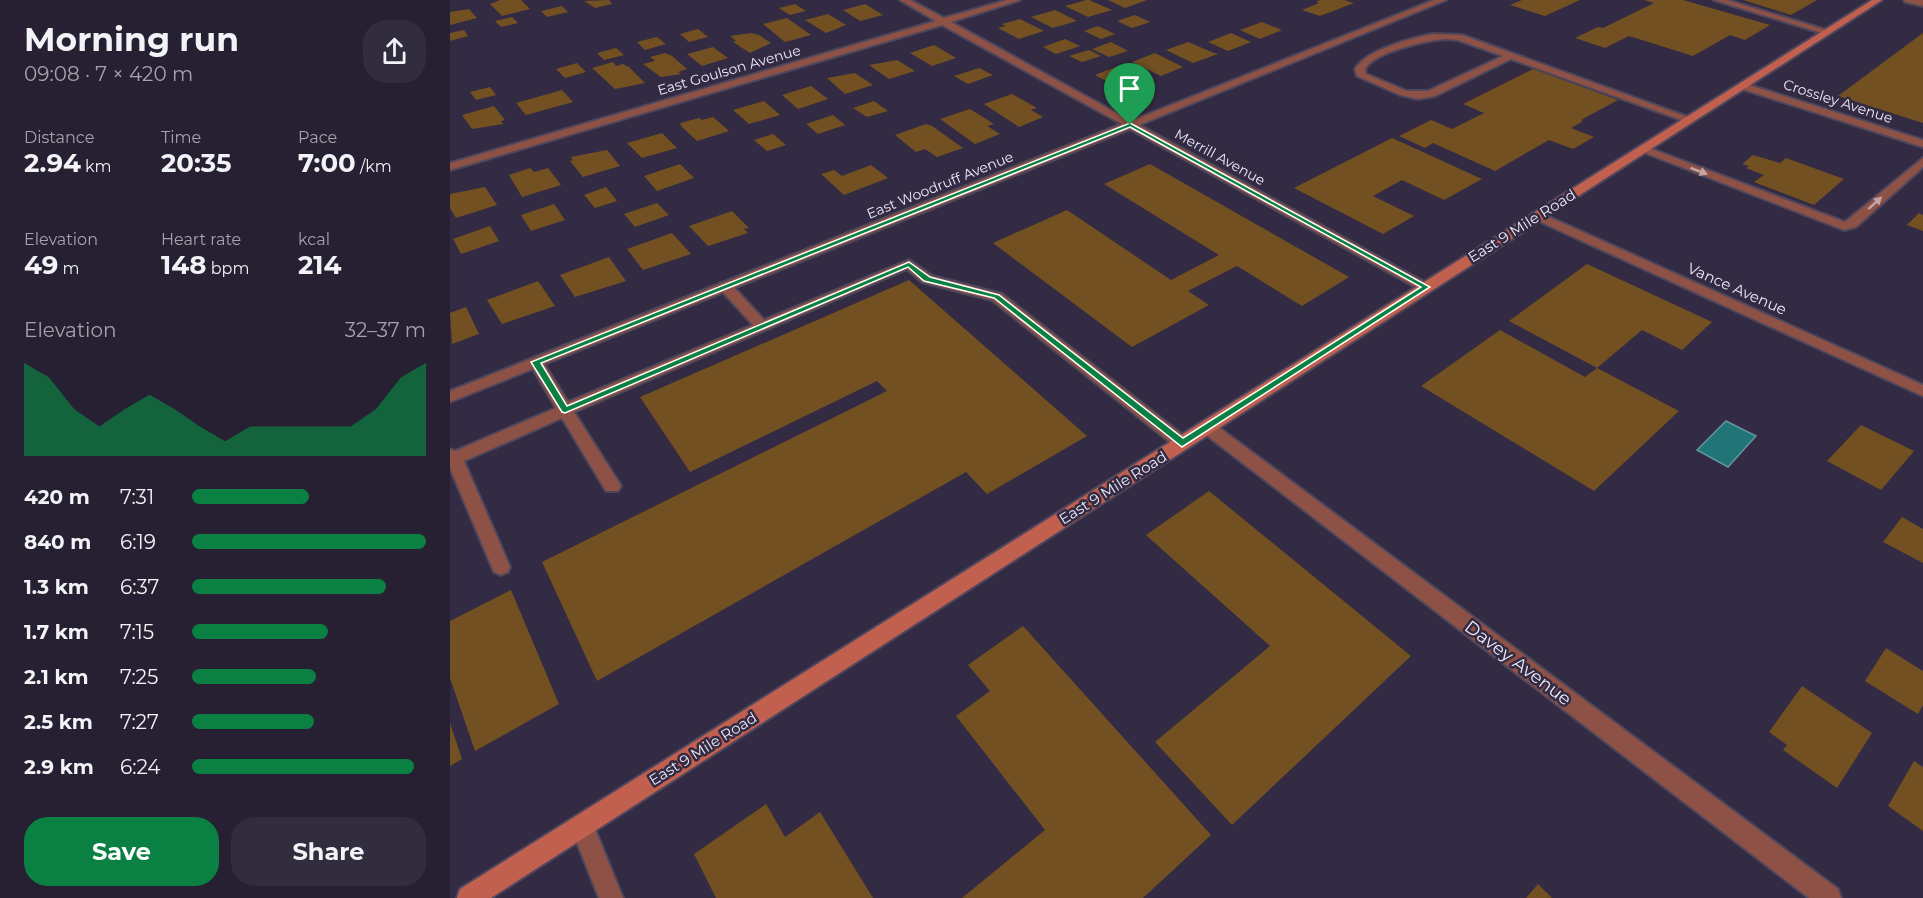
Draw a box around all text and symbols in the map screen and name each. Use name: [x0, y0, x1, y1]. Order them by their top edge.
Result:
text: Morning run: [24, 19, 239, 59]
button: share: [363, 20, 426, 83]
street label: East Goulson Avenue: [655, 41, 803, 99]
text: 09:08 · 7 × 420 m: [24, 62, 193, 86]
pin: [1104, 63, 1155, 125]
icon: arrive: [1113, 72, 1146, 105]
street label: Crossley Avenue: [1781, 75, 1895, 127]
street label: Merrill Avenue: [1172, 125, 1268, 189]
text: Distance: [24, 128, 94, 147]
text: Time: [161, 128, 201, 147]
text: Pace: [298, 128, 337, 147]
text: 2.94: [24, 147, 81, 179]
text: 20:35: [161, 147, 231, 179]
text: 7:00: [298, 147, 356, 179]
street label: East Woodruff Avenue: [864, 147, 1016, 223]
text: km: [81, 157, 112, 176]
text: /km: [356, 157, 392, 176]
one-way arrow: [1690, 166, 1708, 176]
street label: East 9 Mile Road: [1464, 185, 1579, 266]
one-way arrow: [1868, 196, 1883, 210]
text: Elevation: [24, 230, 98, 249]
text: Heart rate: [161, 230, 241, 249]
text: kcal: [298, 230, 330, 249]
text: 49: [24, 249, 58, 281]
text: 148: [161, 249, 207, 281]
text: 214: [298, 249, 341, 281]
street label: Vance Avenue: [1685, 258, 1790, 319]
text: m: [58, 259, 80, 278]
text: bpm: [207, 259, 249, 278]
text: Elevation: [24, 318, 116, 342]
text: 32–37 m: [345, 318, 426, 342]
street label: East 9 Mile Road: [1055, 447, 1170, 528]
text: 420 m: [24, 485, 90, 509]
text: 7:31: [120, 485, 154, 509]
text: 840 m: [24, 530, 91, 554]
text: 6:19: [120, 530, 156, 554]
text: 1.3 km: [24, 575, 89, 599]
text: 6:37: [120, 575, 159, 599]
street label: Davey Avenue: [1460, 616, 1576, 710]
text: 1.7 km: [24, 620, 89, 644]
text: 7:15: [120, 620, 154, 644]
text: 2.1 km: [24, 665, 88, 689]
text: 7:25: [120, 665, 158, 689]
street label: East 9 Mile Road: [645, 708, 760, 789]
text: 2.5 km: [24, 710, 93, 734]
text: 7:27: [120, 710, 159, 734]
text: 2.9 km: [24, 755, 94, 779]
text: 6:24: [120, 755, 161, 779]
button: Save: [24, 817, 219, 886]
button: Share: [231, 817, 426, 886]

